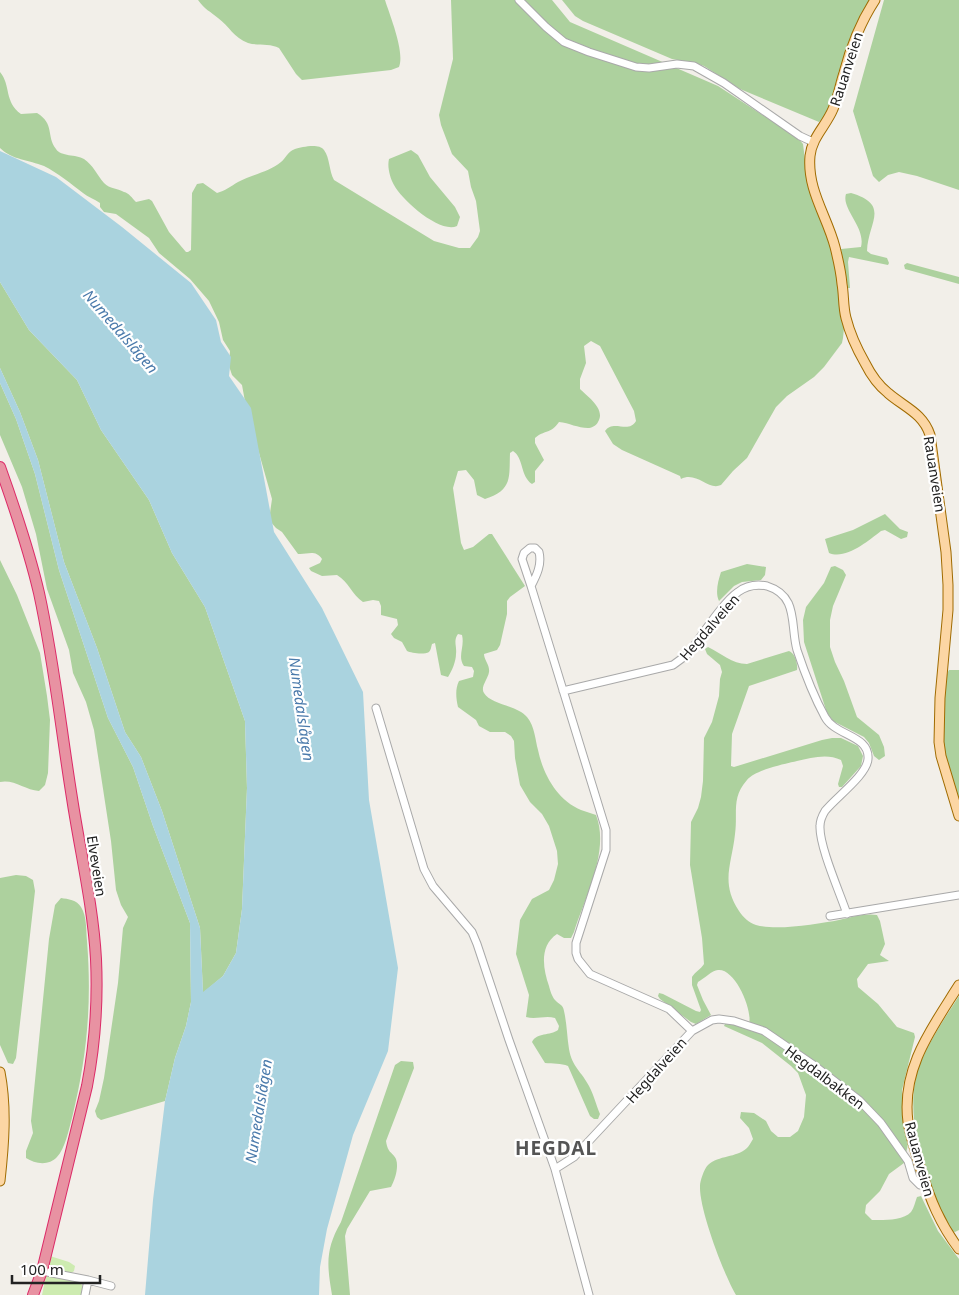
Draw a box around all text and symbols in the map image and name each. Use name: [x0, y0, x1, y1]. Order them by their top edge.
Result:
street label: Rauanveien: [825, 30, 867, 108]
water label: Numedalslågen: [79, 285, 163, 377]
street label: Rauanveien: [920, 435, 950, 513]
street label: Hegdalveien: [675, 590, 743, 664]
water label: Numedalslågen: [285, 656, 319, 762]
street label: Elveveien: [83, 834, 111, 898]
street label: Hegdalveien: [621, 1033, 691, 1107]
street label: Hegdalbakken: [781, 1041, 869, 1113]
water label: Numedalslågen: [240, 1058, 276, 1164]
street label: Rauanveien: [901, 1119, 939, 1199]
district label: HEGDAL: [515, 1135, 597, 1161]
scale bar: [12, 1252, 100, 1284]
text: 100 m: [20, 1259, 64, 1279]

